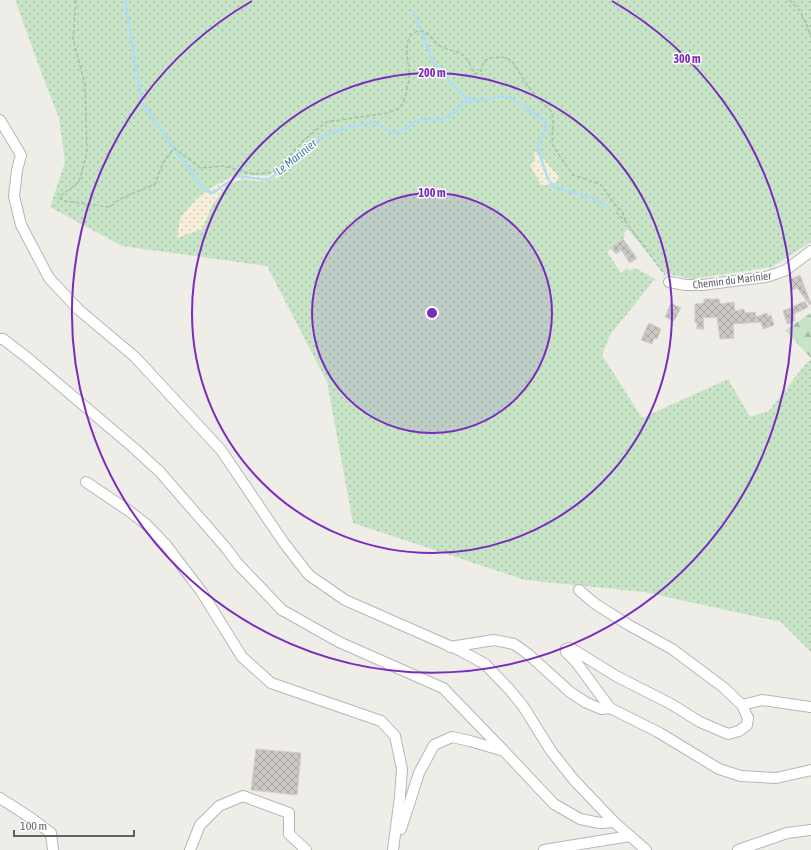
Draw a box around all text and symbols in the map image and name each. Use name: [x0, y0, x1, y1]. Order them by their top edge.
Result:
text: 300 m: [673, 52, 701, 66]
text: 200 m: [418, 66, 446, 80]
water label: Le Marinier: [272, 136, 320, 178]
text: 100 m: [418, 186, 446, 200]
street label: Chemin du Marinier: [692, 269, 773, 291]
centre of rings: [425, 306, 439, 320]
scale bar: [14, 812, 134, 838]
text: 100 m: [20, 819, 47, 833]

